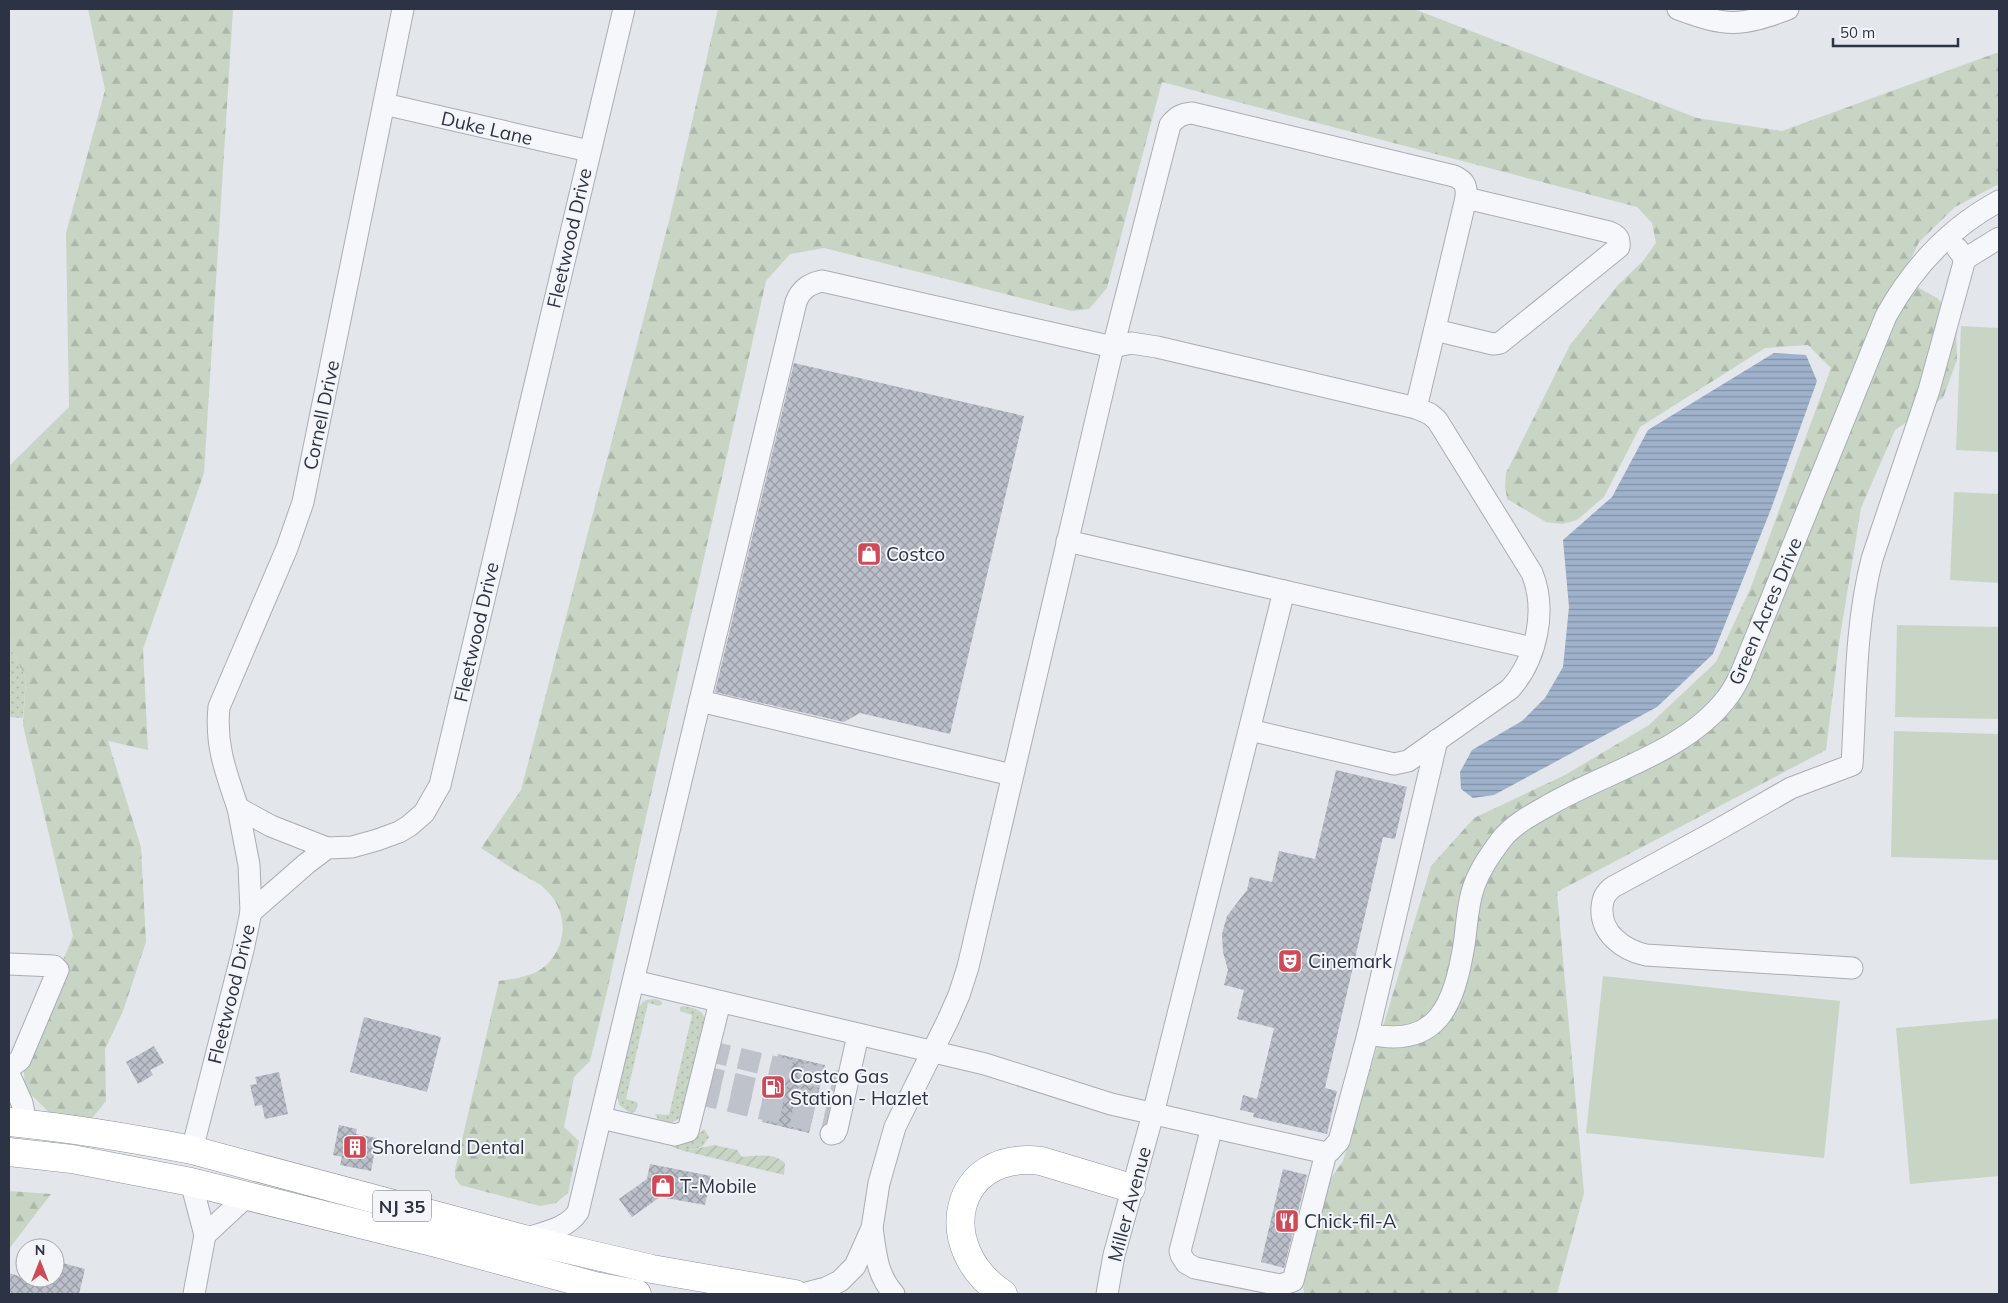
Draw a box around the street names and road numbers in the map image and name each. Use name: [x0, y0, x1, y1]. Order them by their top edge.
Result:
street label: Duke Lane: [439, 106, 535, 150]
street label: Fleetwood Drive: [541, 166, 597, 310]
street label: Cornell Drive: [298, 358, 344, 472]
street label: Green Acres Drive: [1723, 534, 1807, 688]
street label: Fleetwood Drive: [448, 560, 504, 704]
street label: Fleetwood Drive: [202, 922, 260, 1066]
street label: Miller Avenue: [1102, 1144, 1156, 1264]
road number: NJ 35: [373, 1190, 431, 1222]

